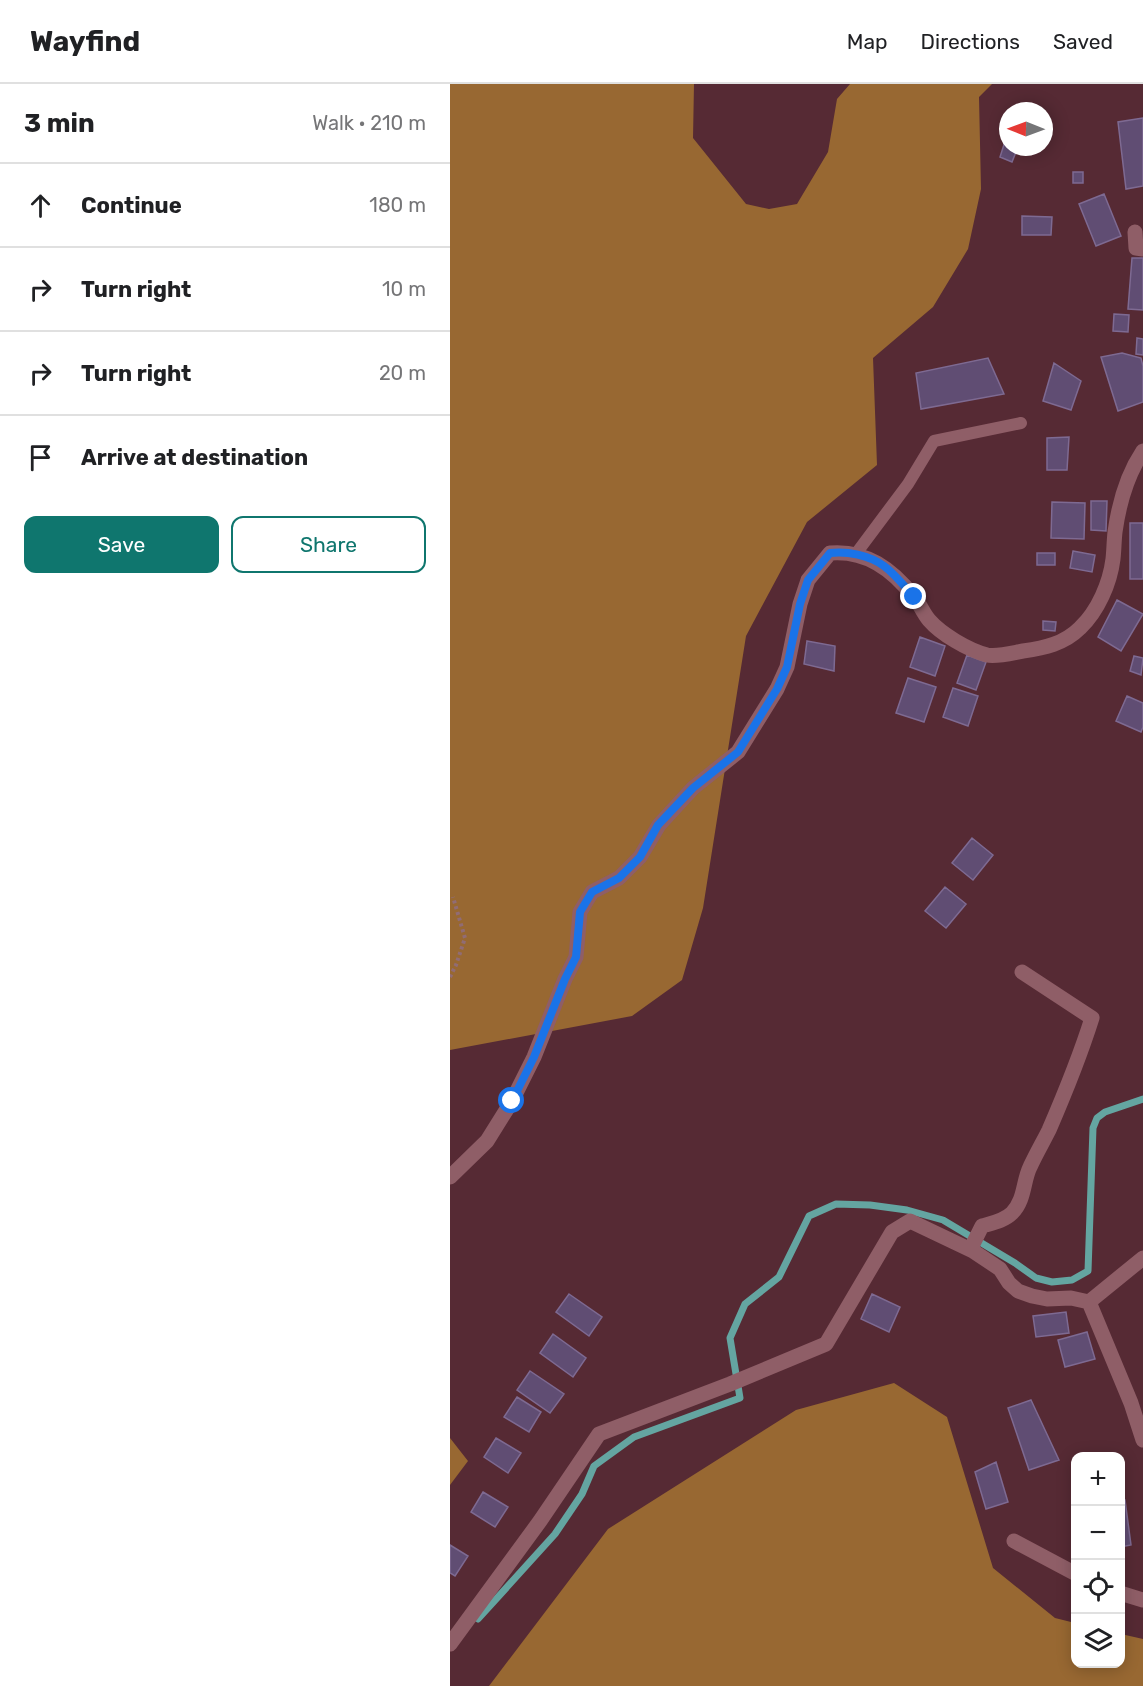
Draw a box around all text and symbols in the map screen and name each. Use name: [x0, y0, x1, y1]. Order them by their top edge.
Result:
text: Wayfind: [30, 25, 140, 58]
text: Map: [847, 29, 888, 54]
text: Directions: [921, 29, 1020, 54]
text: Saved: [1053, 29, 1113, 54]
north arrow: [999, 102, 1053, 156]
text: 3 min: [24, 108, 95, 139]
text: Walk · 210 m: [312, 111, 426, 135]
icon: ahead: [24, 189, 57, 222]
text: Continue: [81, 192, 182, 219]
text: 180 m: [369, 193, 426, 217]
icon: right: [24, 273, 57, 306]
text: Turn right: [81, 276, 191, 303]
text: 10 m: [382, 277, 426, 301]
icon: right: [24, 357, 57, 390]
text: Turn right: [81, 360, 191, 387]
text: 20 m: [379, 361, 426, 385]
icon: arrive: [24, 441, 57, 474]
text: Arrive at destination: [81, 444, 308, 471]
button: Save: [24, 516, 219, 573]
button: Share: [231, 516, 426, 573]
route end: [900, 583, 926, 609]
route start: [498, 1087, 524, 1113]
map controls: [1071, 1452, 1125, 1668]
button: +: [1071, 1452, 1125, 1506]
button: −: [1071, 1506, 1125, 1560]
button: locate: [1071, 1560, 1125, 1614]
button: layers: [1071, 1614, 1125, 1668]

